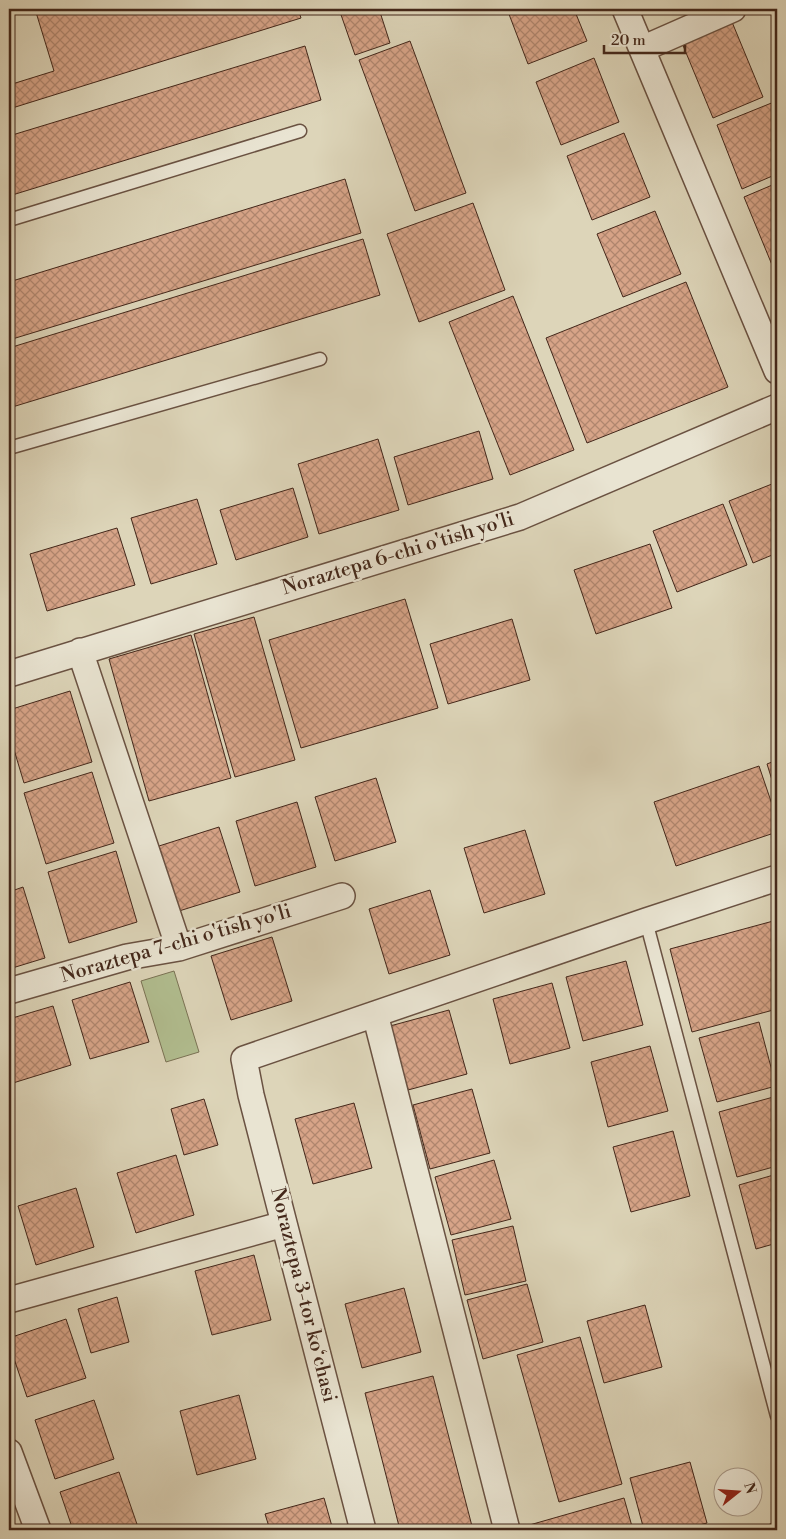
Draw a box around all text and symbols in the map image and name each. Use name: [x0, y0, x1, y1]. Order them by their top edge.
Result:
scale bar: [604, 22, 685, 54]
text: 20 m: [611, 31, 646, 50]
street label: Noraztepa 6-chi o'tish yo'li: [279, 507, 517, 601]
street label: Noraztepa 7-chi o'tish yo'li: [58, 899, 295, 989]
street label: Noraztepa 3-tor ko‘chasi: [264, 1185, 342, 1405]
north arrow: [714, 1466, 764, 1516]
text: N: [739, 1481, 760, 1496]

